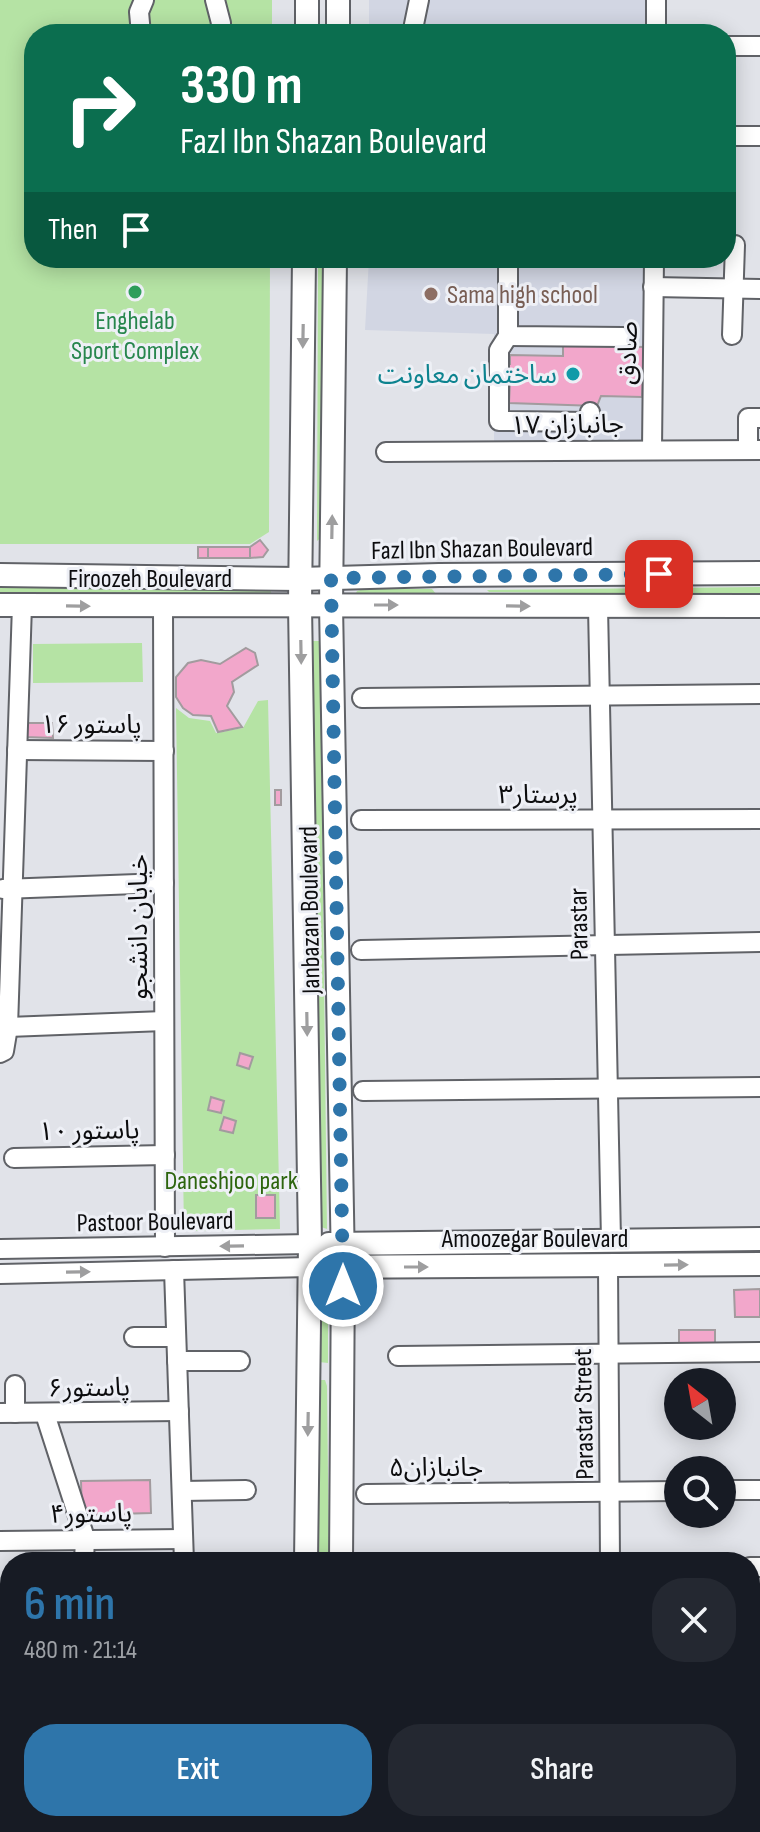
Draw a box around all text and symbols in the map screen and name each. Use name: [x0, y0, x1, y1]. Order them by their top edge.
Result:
text: 330 m: [180, 53, 303, 120]
icon: right: [48, 56, 152, 160]
text: Fazl Ibn Shazan Boulevard: [180, 121, 487, 164]
icon: arrive: [114, 208, 158, 252]
text: Then: [48, 212, 98, 248]
place label: Sama high school: [447, 280, 598, 311]
marker: Enghelab Sport Complex: [126, 283, 144, 301]
marker: Sama high school: [422, 285, 440, 303]
place label: Enghelab Sport Complex: [71, 306, 199, 367]
street label: صادق: [612, 321, 645, 385]
one-way arrow: [297, 324, 309, 349]
place label: ساختمان معاونت: [378, 360, 557, 391]
marker: ساختمان معاونت: [564, 365, 582, 383]
street label: جانبازان ۱۷: [510, 409, 624, 442]
one-way arrow: [326, 514, 338, 539]
street label: Fazl Ibn Shazan Boulevard: [371, 532, 593, 567]
pin: [625, 540, 693, 608]
icon: arrive: [637, 552, 681, 596]
street label: Firoozeh Boulevard: [68, 564, 232, 595]
one-way arrow: [374, 599, 399, 611]
one-way arrow: [66, 600, 91, 612]
one-way arrow: [506, 600, 531, 612]
one-way arrow: [295, 640, 307, 665]
street label: پاستور ۱۶: [40, 710, 142, 741]
street label: پرستار۳: [498, 780, 578, 811]
street label: Janbazan Boulevard: [294, 826, 327, 995]
street label: خیابان دانشجو: [124, 854, 155, 1000]
street label: Parastar: [563, 887, 596, 960]
one-way arrow: [301, 1012, 313, 1037]
street label: پاستور ۱۰: [38, 1115, 140, 1148]
park label: Daneshjoo park: [164, 1166, 298, 1197]
street label: Pastoor Boulevard: [76, 1206, 234, 1239]
street label: Amoozegar Boulevard: [441, 1224, 628, 1255]
one-way arrow: [219, 1240, 244, 1252]
position arrow: [301, 1244, 385, 1328]
one-way arrow: [664, 1259, 689, 1271]
one-way arrow: [404, 1261, 429, 1273]
one-way arrow: [66, 1266, 91, 1278]
street label: Parastar Street: [568, 1348, 601, 1480]
north arrow: [664, 1368, 736, 1440]
map controls: [664, 1368, 736, 1528]
street label: پاستور۶: [48, 1372, 130, 1405]
one-way arrow: [302, 1412, 314, 1437]
street label: جانبازان۵: [389, 1453, 483, 1484]
button: search: [664, 1456, 736, 1528]
street label: پاستور۴: [50, 1498, 132, 1531]
text: 6 min: [24, 1576, 115, 1633]
button: close: [652, 1578, 736, 1662]
text: 480 m · 21:14: [24, 1635, 137, 1666]
button: Exit: [24, 1724, 372, 1816]
button: Share: [388, 1724, 736, 1816]

